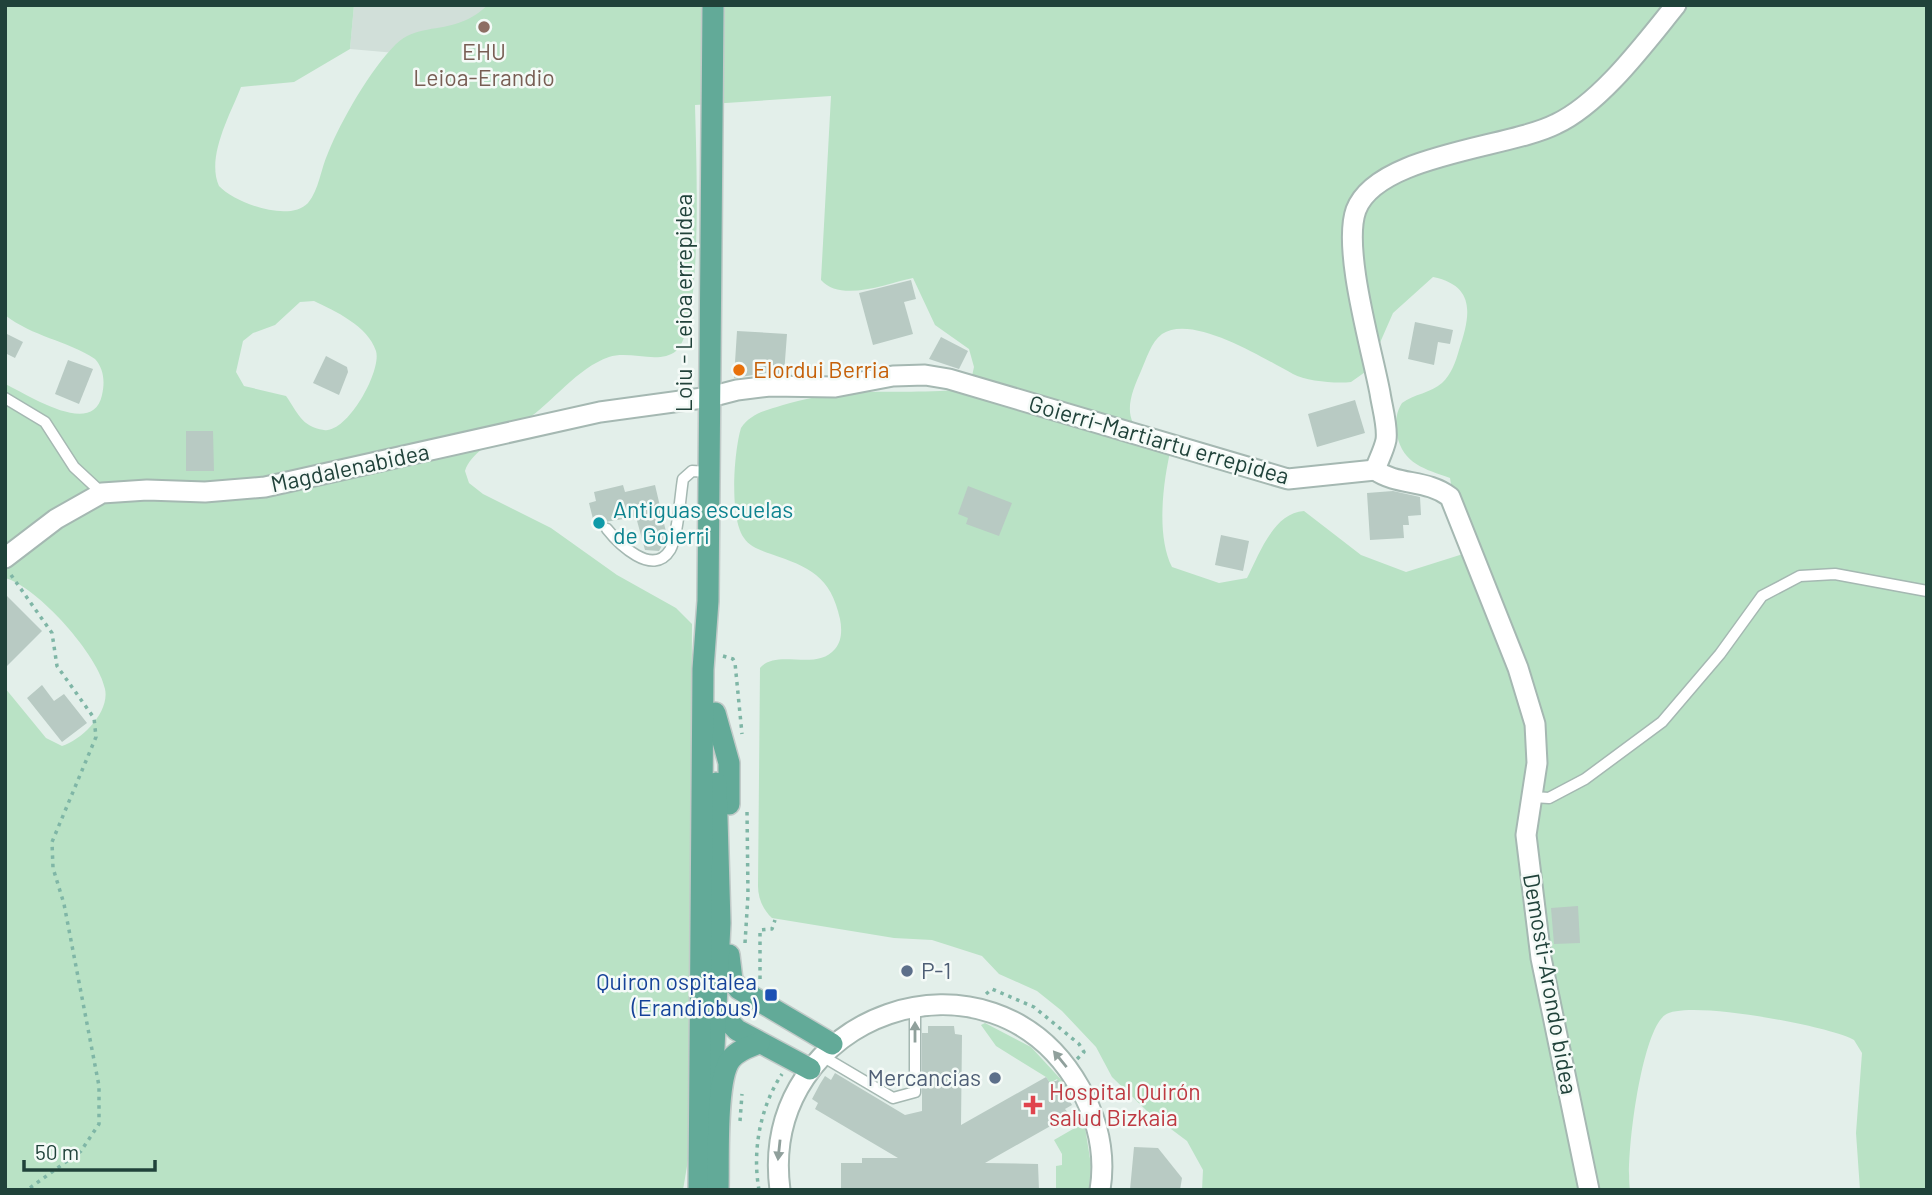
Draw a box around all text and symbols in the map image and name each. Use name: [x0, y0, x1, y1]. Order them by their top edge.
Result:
marker: EHU Leioa-Erandio: [476, 19, 492, 35]
place label: EHU Leioa-Erandio: [413, 37, 555, 91]
street label: Loiu - Leioa errepidea: [669, 194, 697, 412]
place label: Elordui Berria: [753, 355, 889, 383]
marker: Elordui Berria: [731, 362, 747, 378]
street label: Goierri-Martiartu errepidea: [1026, 388, 1293, 490]
street label: Magdalenabidea: [268, 437, 432, 497]
place label: Antiguas escuelas de Goierri: [613, 495, 793, 549]
marker: Antiguas escuelas de Goierri: [591, 515, 607, 531]
street label: Demosti-Arondo bidea: [1518, 871, 1584, 1096]
place label: P-1: [921, 956, 951, 984]
marker: P-1: [899, 963, 915, 979]
place label: Quiron ospitalea (Erandiobus): [596, 967, 758, 1021]
marker: Quiron ospitalea (Erandiobus): [763, 987, 779, 1003]
one-way arrow: [909, 1021, 921, 1043]
one-way arrow: [1053, 1050, 1068, 1068]
place label: Mercancias: [867, 1063, 981, 1091]
marker: Mercancias: [987, 1070, 1003, 1086]
place label: Hospital Quirón salud Bizkaia: [1049, 1077, 1201, 1131]
marker: Hospital Quirón salud Bizkaia: [1023, 1095, 1043, 1115]
scale bar: [24, 1128, 156, 1172]
text: 50 m: [35, 1139, 79, 1164]
one-way arrow: [773, 1139, 784, 1161]

